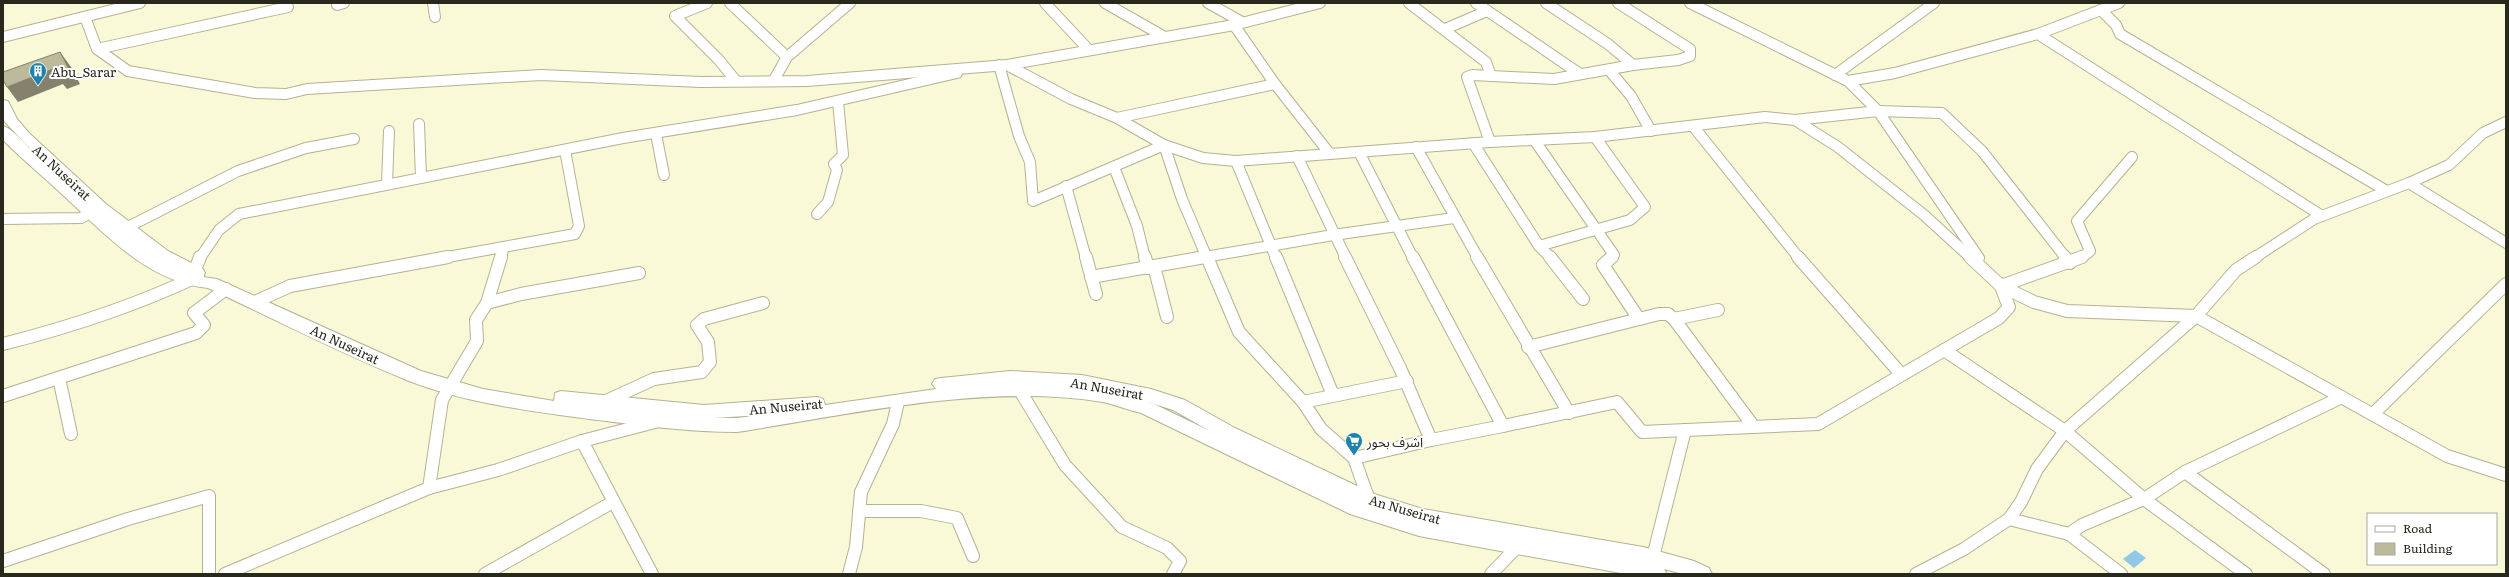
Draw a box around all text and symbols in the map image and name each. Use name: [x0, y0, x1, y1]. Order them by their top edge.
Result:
building icon: Abu_Sarar: [28, 61, 48, 86]
place label: Abu_Sarar: [51, 62, 117, 81]
street label: An Nuseirat: [28, 140, 96, 205]
street label: An Nuseirat: [307, 320, 383, 369]
street label: An Nuseirat: [1069, 372, 1146, 404]
street label: An Nuseirat: [748, 393, 824, 419]
supermarket icon: اشرف بحور: [1344, 431, 1364, 456]
place label: اشرف بحور: [1366, 432, 1423, 451]
street label: An Nuseirat: [1367, 490, 1444, 529]
legend: [2367, 513, 2497, 565]
text: Road: [2403, 519, 2433, 537]
text: Building: [2403, 539, 2453, 557]

